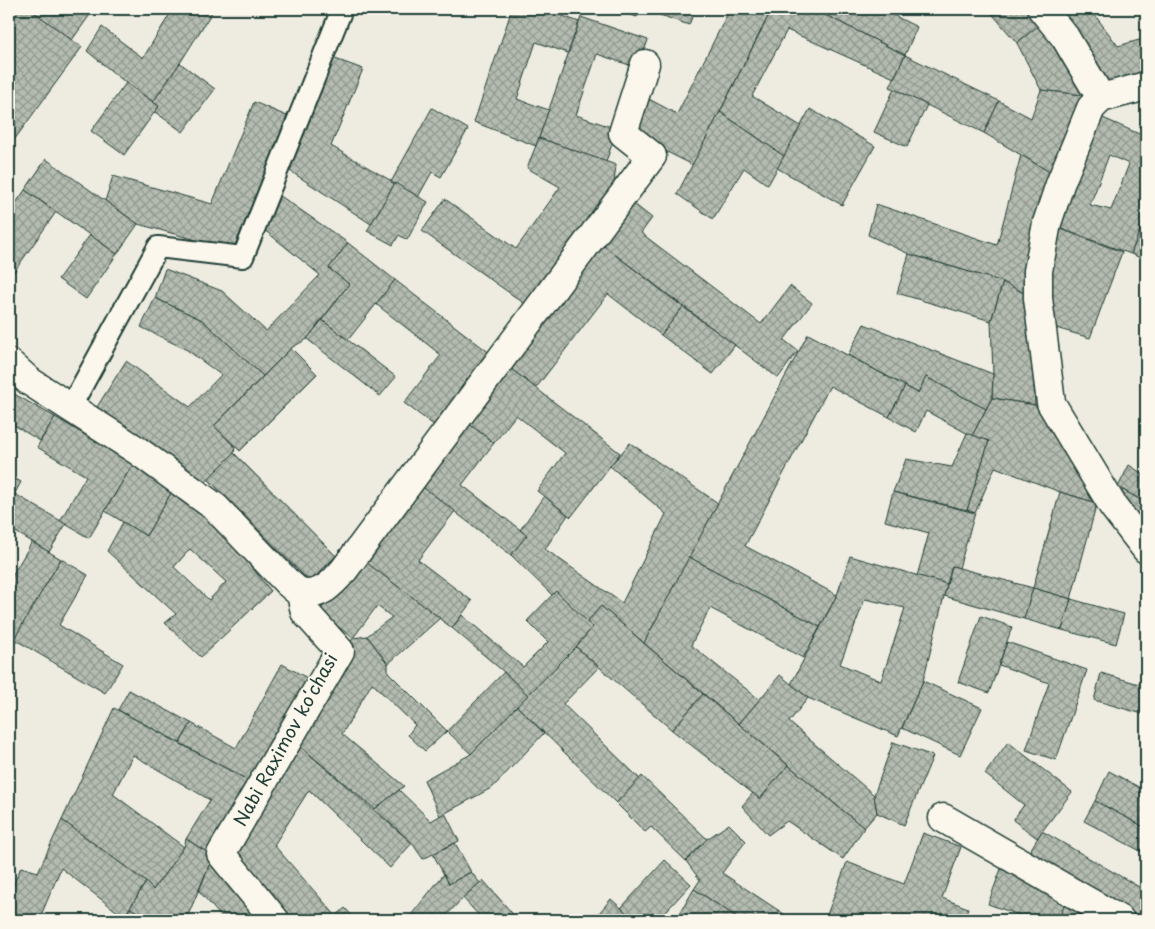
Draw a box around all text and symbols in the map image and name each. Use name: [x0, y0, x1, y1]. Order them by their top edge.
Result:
street label: Nabi Raximov koʻchasi: [226, 648, 344, 831]

